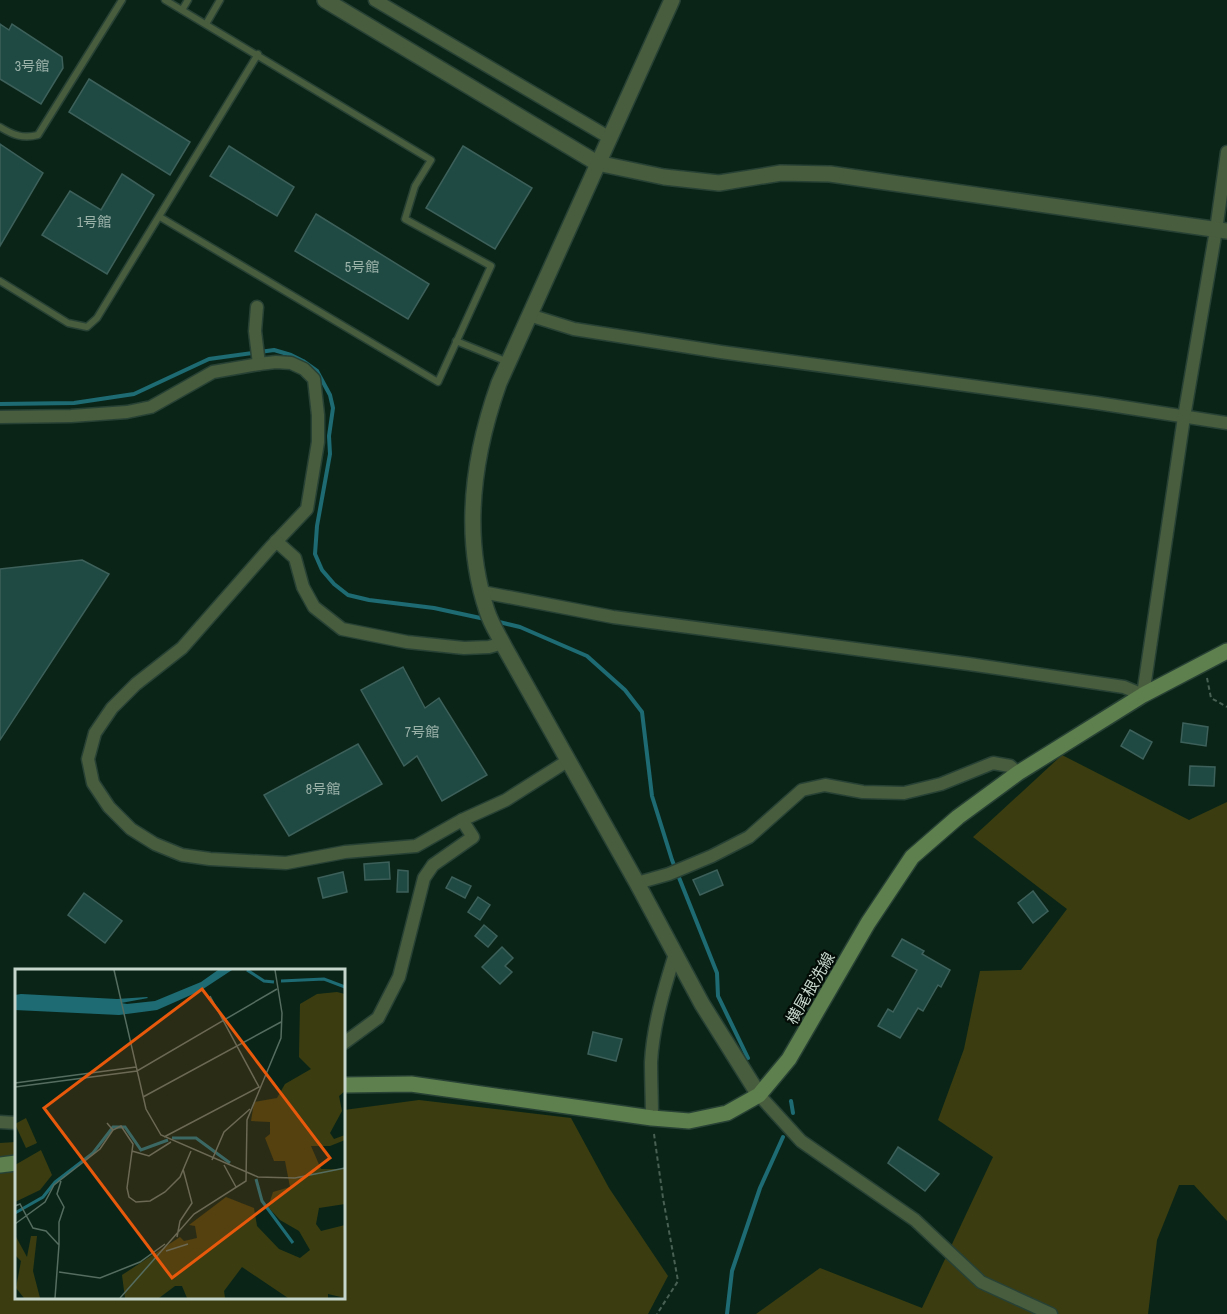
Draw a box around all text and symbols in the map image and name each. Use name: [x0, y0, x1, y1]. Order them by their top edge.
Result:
house number: 3号館: [15, 57, 49, 75]
house number: 1号館: [77, 213, 111, 231]
house number: 5号館: [345, 258, 379, 276]
house number: 7号館: [405, 723, 439, 741]
house number: 8号館: [306, 780, 340, 798]
street label: 横尾根洗線: [780, 948, 840, 1028]
inset map: [15, 969, 345, 1299]

